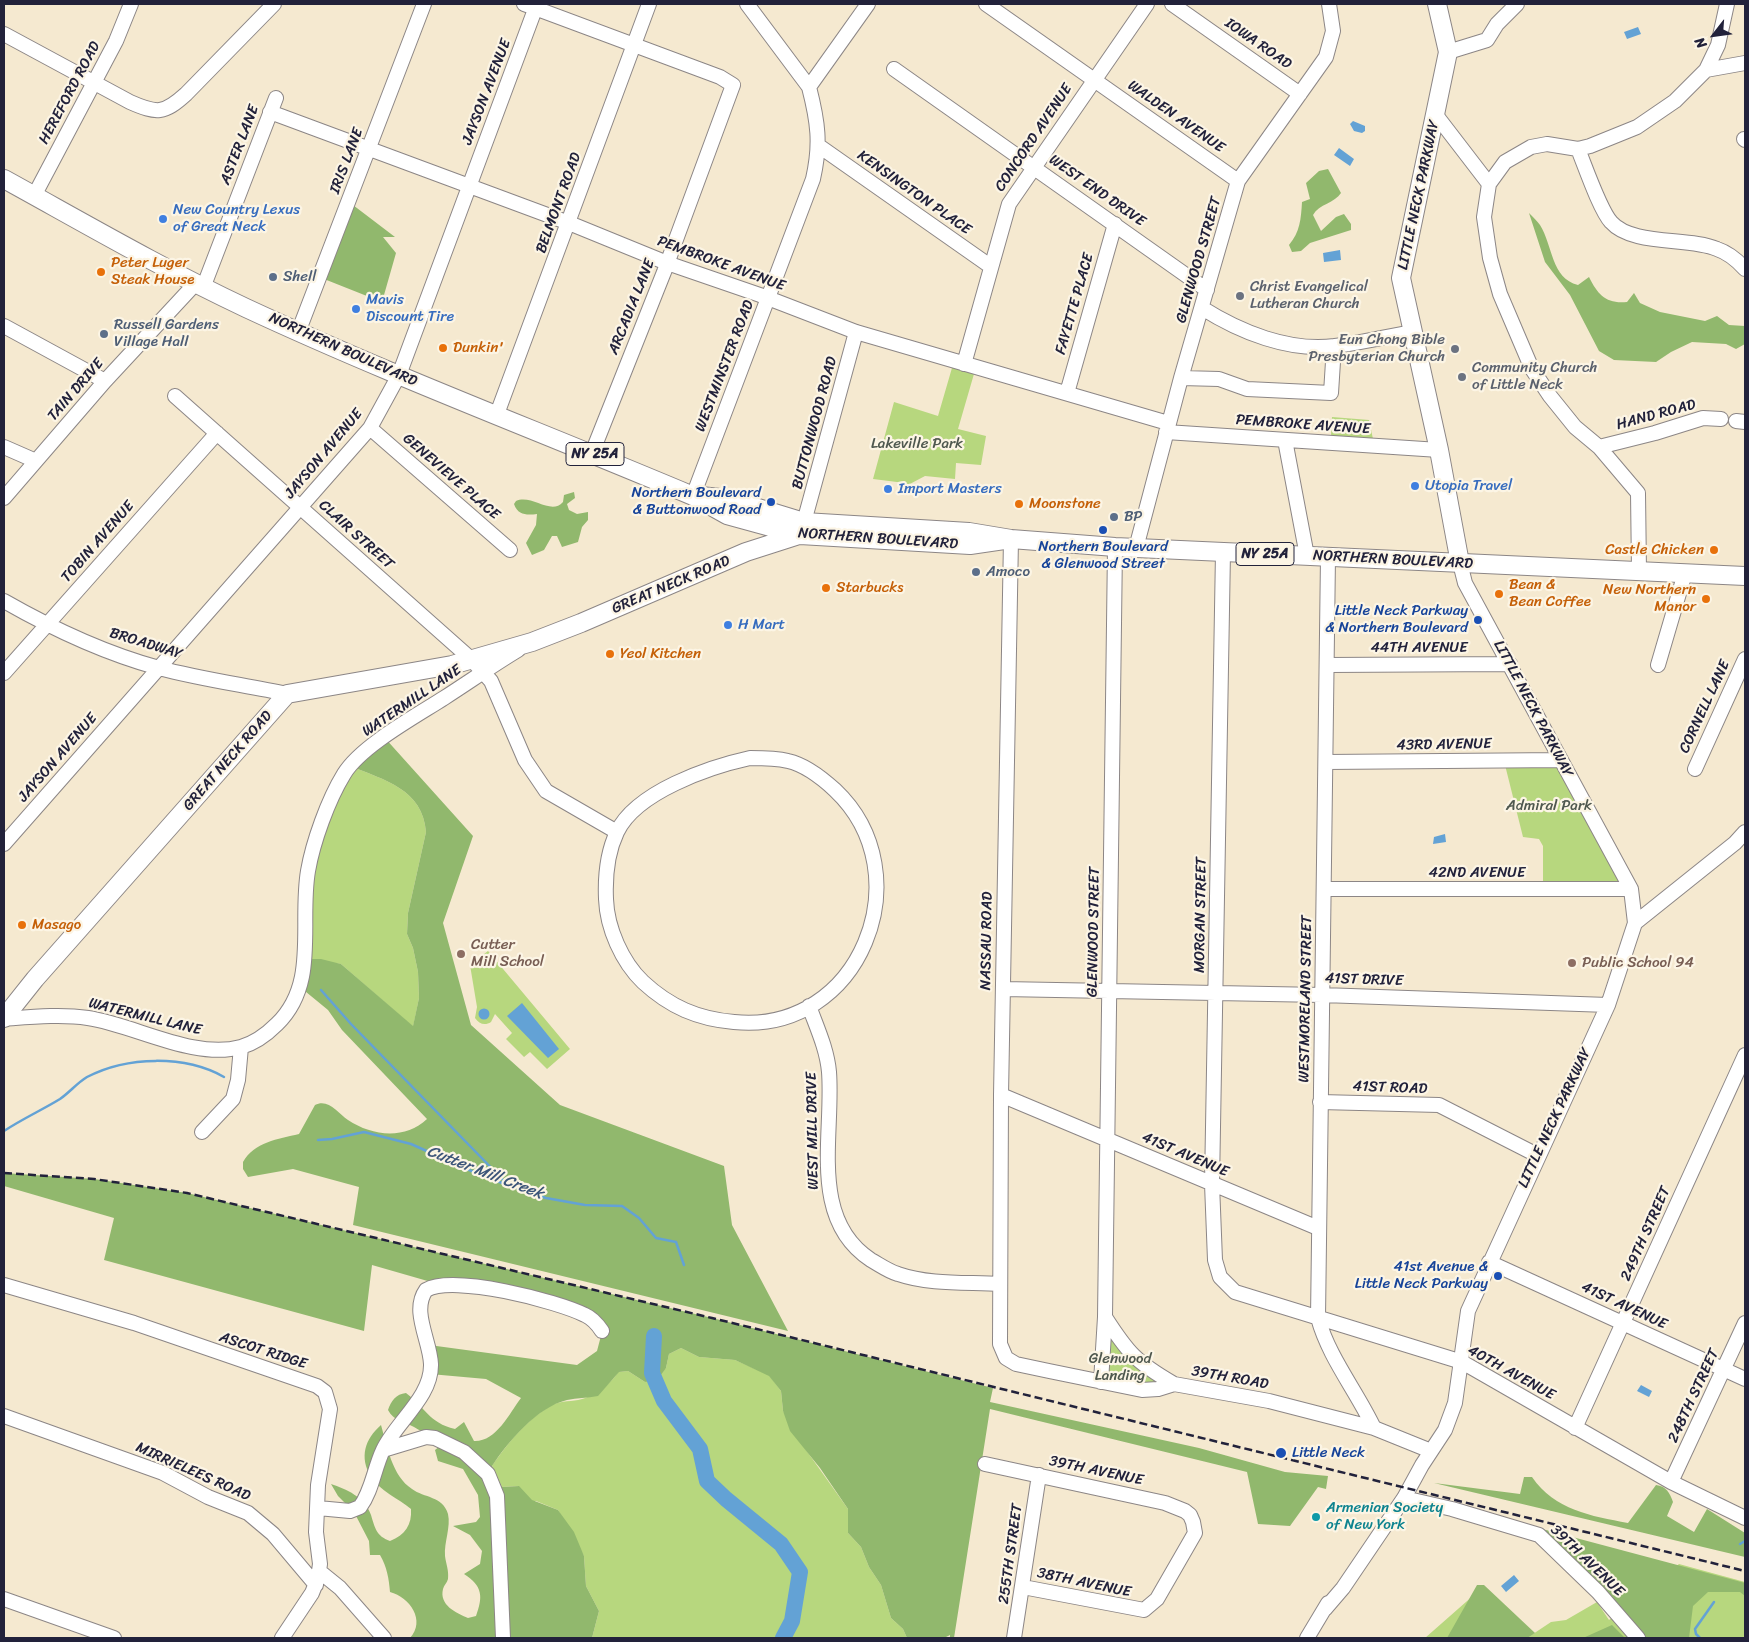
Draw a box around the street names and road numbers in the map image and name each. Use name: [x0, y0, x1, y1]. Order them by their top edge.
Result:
street label: IOWA ROAD: [1221, 14, 1295, 74]
street label: JAYSON AVENUE: [459, 37, 515, 147]
street label: HEREFORD ROAD: [35, 39, 105, 147]
street label: WALDEN AVENUE: [1124, 77, 1228, 157]
street label: CONCORD AVENUE: [991, 81, 1077, 195]
street label: ASTER LANE: [217, 103, 263, 187]
street label: LITTLE NECK PARKWAY: [1394, 118, 1444, 272]
street label: IRIS LANE: [326, 126, 368, 196]
street label: KENSINGTON PLACE: [854, 147, 974, 239]
street label: BELMONT ROAD: [532, 150, 586, 256]
street label: WEST END DRIVE: [1045, 151, 1149, 231]
street label: GLENWOOD STREET: [1172, 195, 1226, 325]
street label: PEMBROKE AVENUE: [655, 233, 787, 295]
street label: FAYETTE PLACE: [1052, 251, 1098, 357]
street label: ARCADIA LANE: [605, 257, 659, 357]
street label: WESTMINSTER ROAD: [692, 298, 758, 434]
street label: NORTHERN BOULEVARD: [266, 309, 420, 391]
street label: TAIN DRIVE: [44, 355, 108, 425]
street label: BUTTONWOOD ROAD: [789, 355, 841, 491]
street label: HAND ROAD: [1614, 396, 1698, 434]
street label: JAYSON AVENUE: [281, 405, 367, 503]
street label: PEMBROKE AVENUE: [1235, 411, 1371, 439]
street label: GENEVIEVE PLACE: [399, 430, 503, 524]
road number: NY 25A: [566, 442, 624, 466]
street label: CLAIR STREET: [315, 497, 397, 573]
street label: TOBIN AVENUE: [58, 498, 138, 586]
street label: NORTHERN BOULEVARD: [797, 524, 959, 554]
road number: NY 25A: [1236, 542, 1294, 566]
street label: NORTHERN BOULEVARD: [1313, 547, 1473, 573]
street label: GREAT NECK ROAD: [609, 552, 733, 618]
street label: BROADWAY: [107, 624, 185, 664]
street label: LITTLE NECK PARKWAY: [1489, 637, 1577, 781]
street label: 44TH AVENUE: [1370, 639, 1468, 657]
street label: CORNELL LANE: [1676, 658, 1734, 756]
street label: WATERMILL LANE: [359, 661, 465, 741]
street label: GREAT NECK ROAD: [180, 707, 276, 815]
street label: JAYSON AVENUE: [15, 710, 101, 806]
street label: 43RD AVENUE: [1396, 735, 1492, 755]
street label: MORGAN STREET: [1191, 857, 1211, 973]
street label: 42ND AVENUE: [1429, 864, 1525, 882]
street label: GLENWOOD STREET: [1084, 867, 1104, 997]
street label: NASSAU ROAD: [977, 892, 997, 990]
street label: WESTMORELAND STREET: [1296, 915, 1316, 1083]
street label: 41ST DRIVE: [1325, 970, 1403, 990]
street label: WATERMILL LANE: [87, 994, 203, 1040]
street label: LITTLE NECK PARKWAY: [1515, 1045, 1595, 1191]
street label: WEST MILL DRIVE: [803, 1072, 823, 1190]
street label: 41ST ROAD: [1352, 1078, 1428, 1098]
street label: 41ST AVENUE: [1139, 1129, 1231, 1181]
street label: 249TH STREET: [1617, 1184, 1675, 1284]
street label: 41ST AVENUE: [1578, 1278, 1670, 1334]
street label: ASCOT RIDGE: [217, 1328, 309, 1374]
street label: 40TH AVENUE: [1464, 1342, 1558, 1404]
street label: 248TH STREET: [1664, 1346, 1724, 1446]
street label: 39TH ROAD: [1190, 1362, 1270, 1394]
street label: MIRRIELEES ROAD: [133, 1439, 253, 1505]
street label: 39TH AVENUE: [1047, 1452, 1145, 1490]
street label: 255TH STREET: [995, 1503, 1027, 1605]
street label: 39TH AVENUE: [1546, 1521, 1628, 1601]
street label: 38TH AVENUE: [1035, 1564, 1133, 1602]

